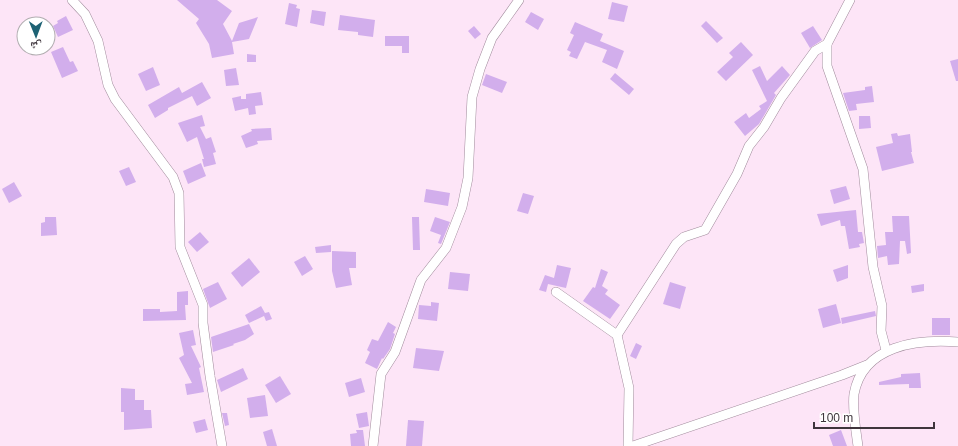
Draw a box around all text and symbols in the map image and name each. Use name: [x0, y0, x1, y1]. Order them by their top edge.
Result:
north arrow: [16, 16, 56, 56]
text: ش: [30, 38, 42, 52]
scale bar: [814, 404, 934, 430]
text: 100 m: [820, 411, 853, 425]

